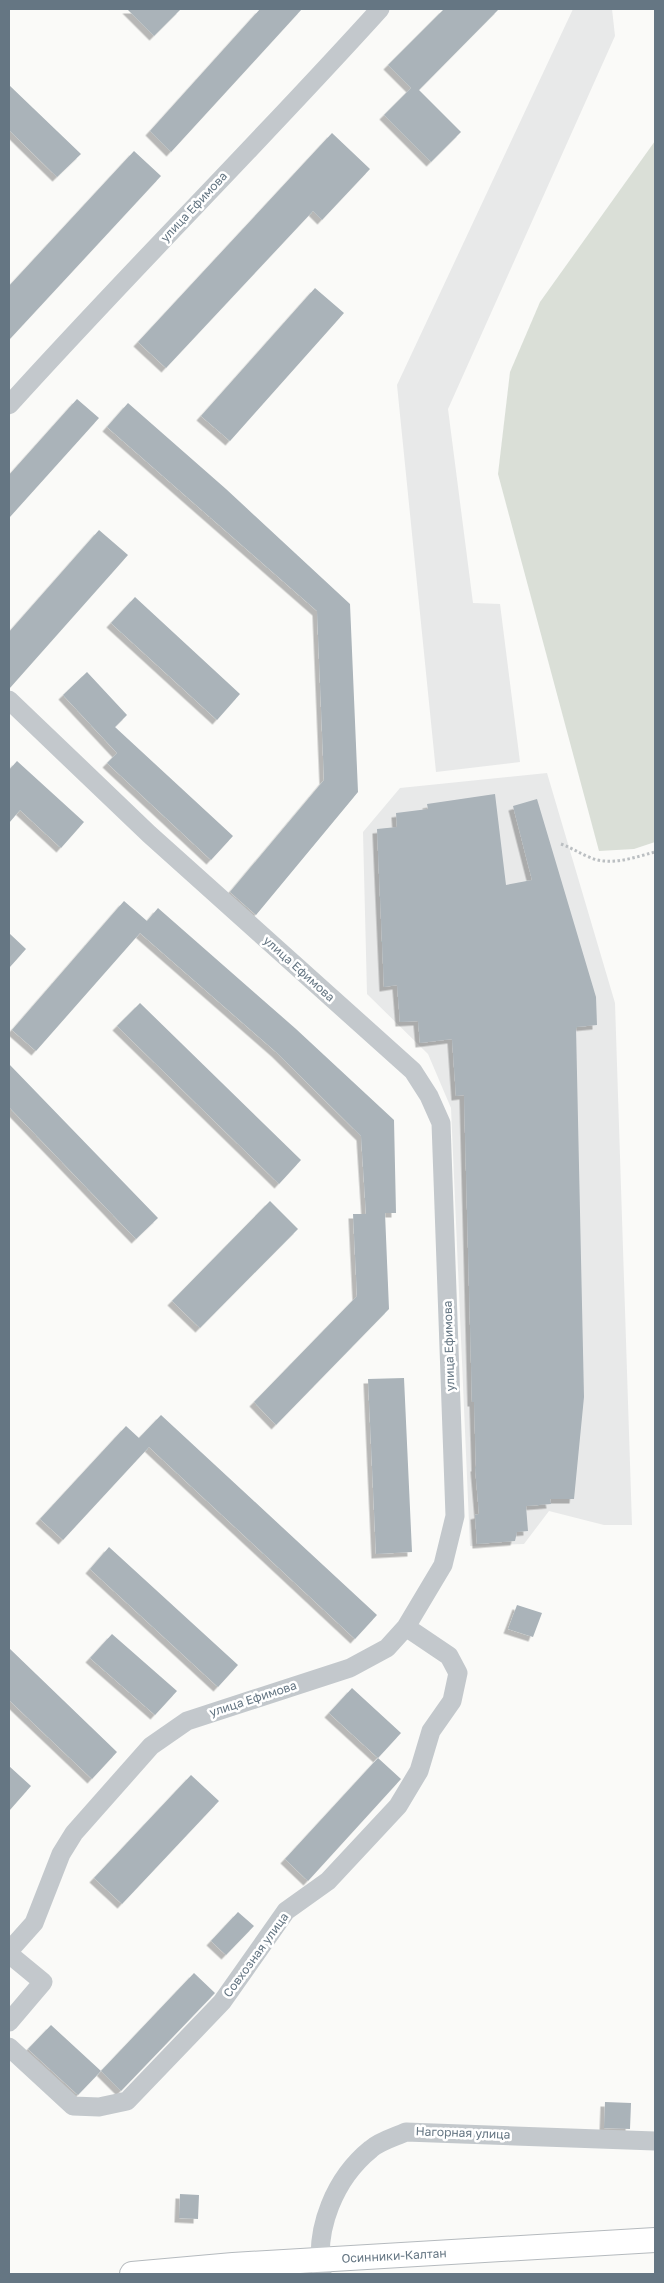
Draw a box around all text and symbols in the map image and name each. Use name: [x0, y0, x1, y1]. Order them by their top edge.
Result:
street label: улица Ефимова: [157, 168, 230, 245]
street label: улица Ефимова: [261, 933, 338, 1005]
street label: улица Ефимова: [439, 1300, 458, 1392]
street label: улица Ефимова: [207, 1677, 298, 1720]
street label: Совхозная улица: [220, 1909, 291, 2000]
street label: Нагорная улица: [415, 2123, 511, 2142]
street label: Осинники-Калтан: [341, 2245, 447, 2266]

